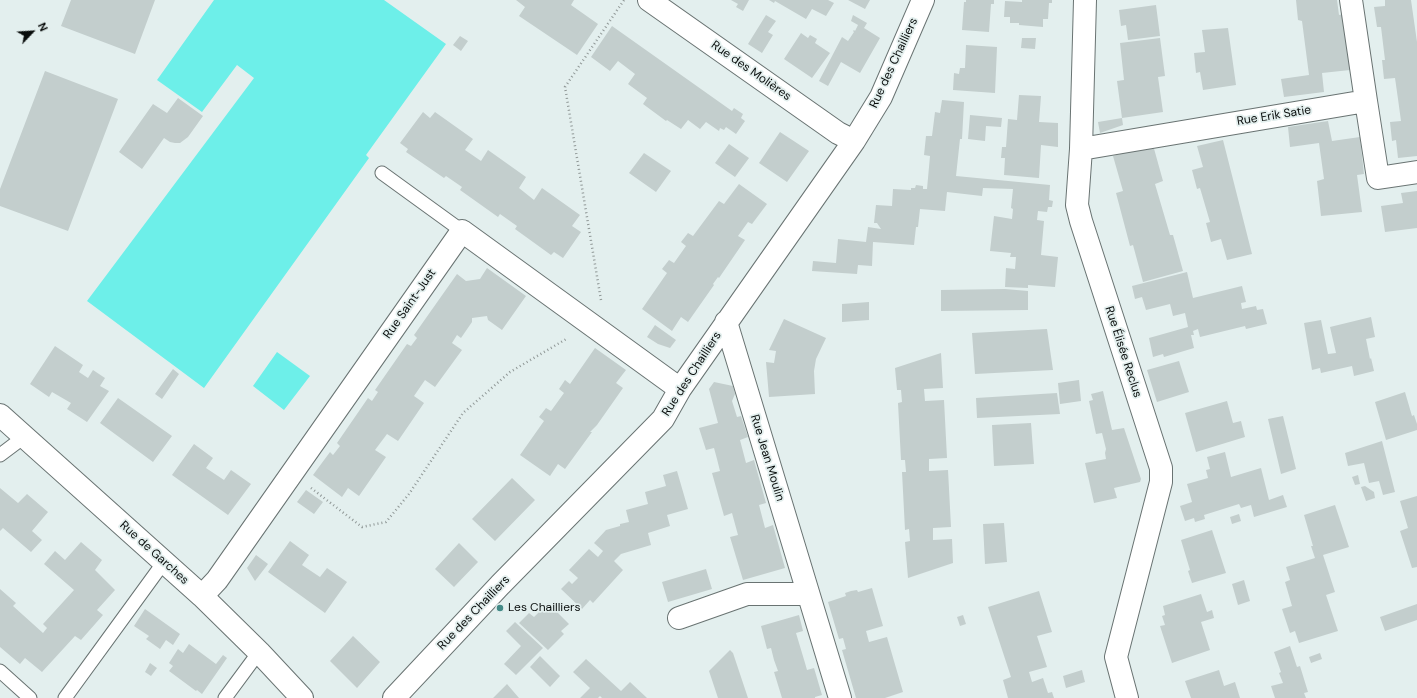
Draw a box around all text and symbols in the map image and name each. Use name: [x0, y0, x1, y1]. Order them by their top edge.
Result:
north arrow: [12, 12, 52, 52]
street label: Rue des Chailliers: [867, 16, 921, 110]
text: N: [35, 20, 51, 34]
street label: Rue des Molières: [708, 38, 794, 104]
street label: Rue Erik Satie: [1236, 103, 1312, 129]
street label: Rue Saint-Just: [381, 266, 439, 342]
street label: Rue Élisée Reclus: [1101, 304, 1145, 400]
street label: Rue des Chailliers: [659, 329, 725, 419]
street label: Rue Jean Moulin: [747, 413, 787, 503]
street label: Rue de Garches: [116, 518, 192, 588]
street label: Rue des Chailliers: [435, 573, 513, 653]
place label: Les Chailliers: [508, 601, 581, 615]
marker: Les Chailliers: [495, 603, 505, 613]

